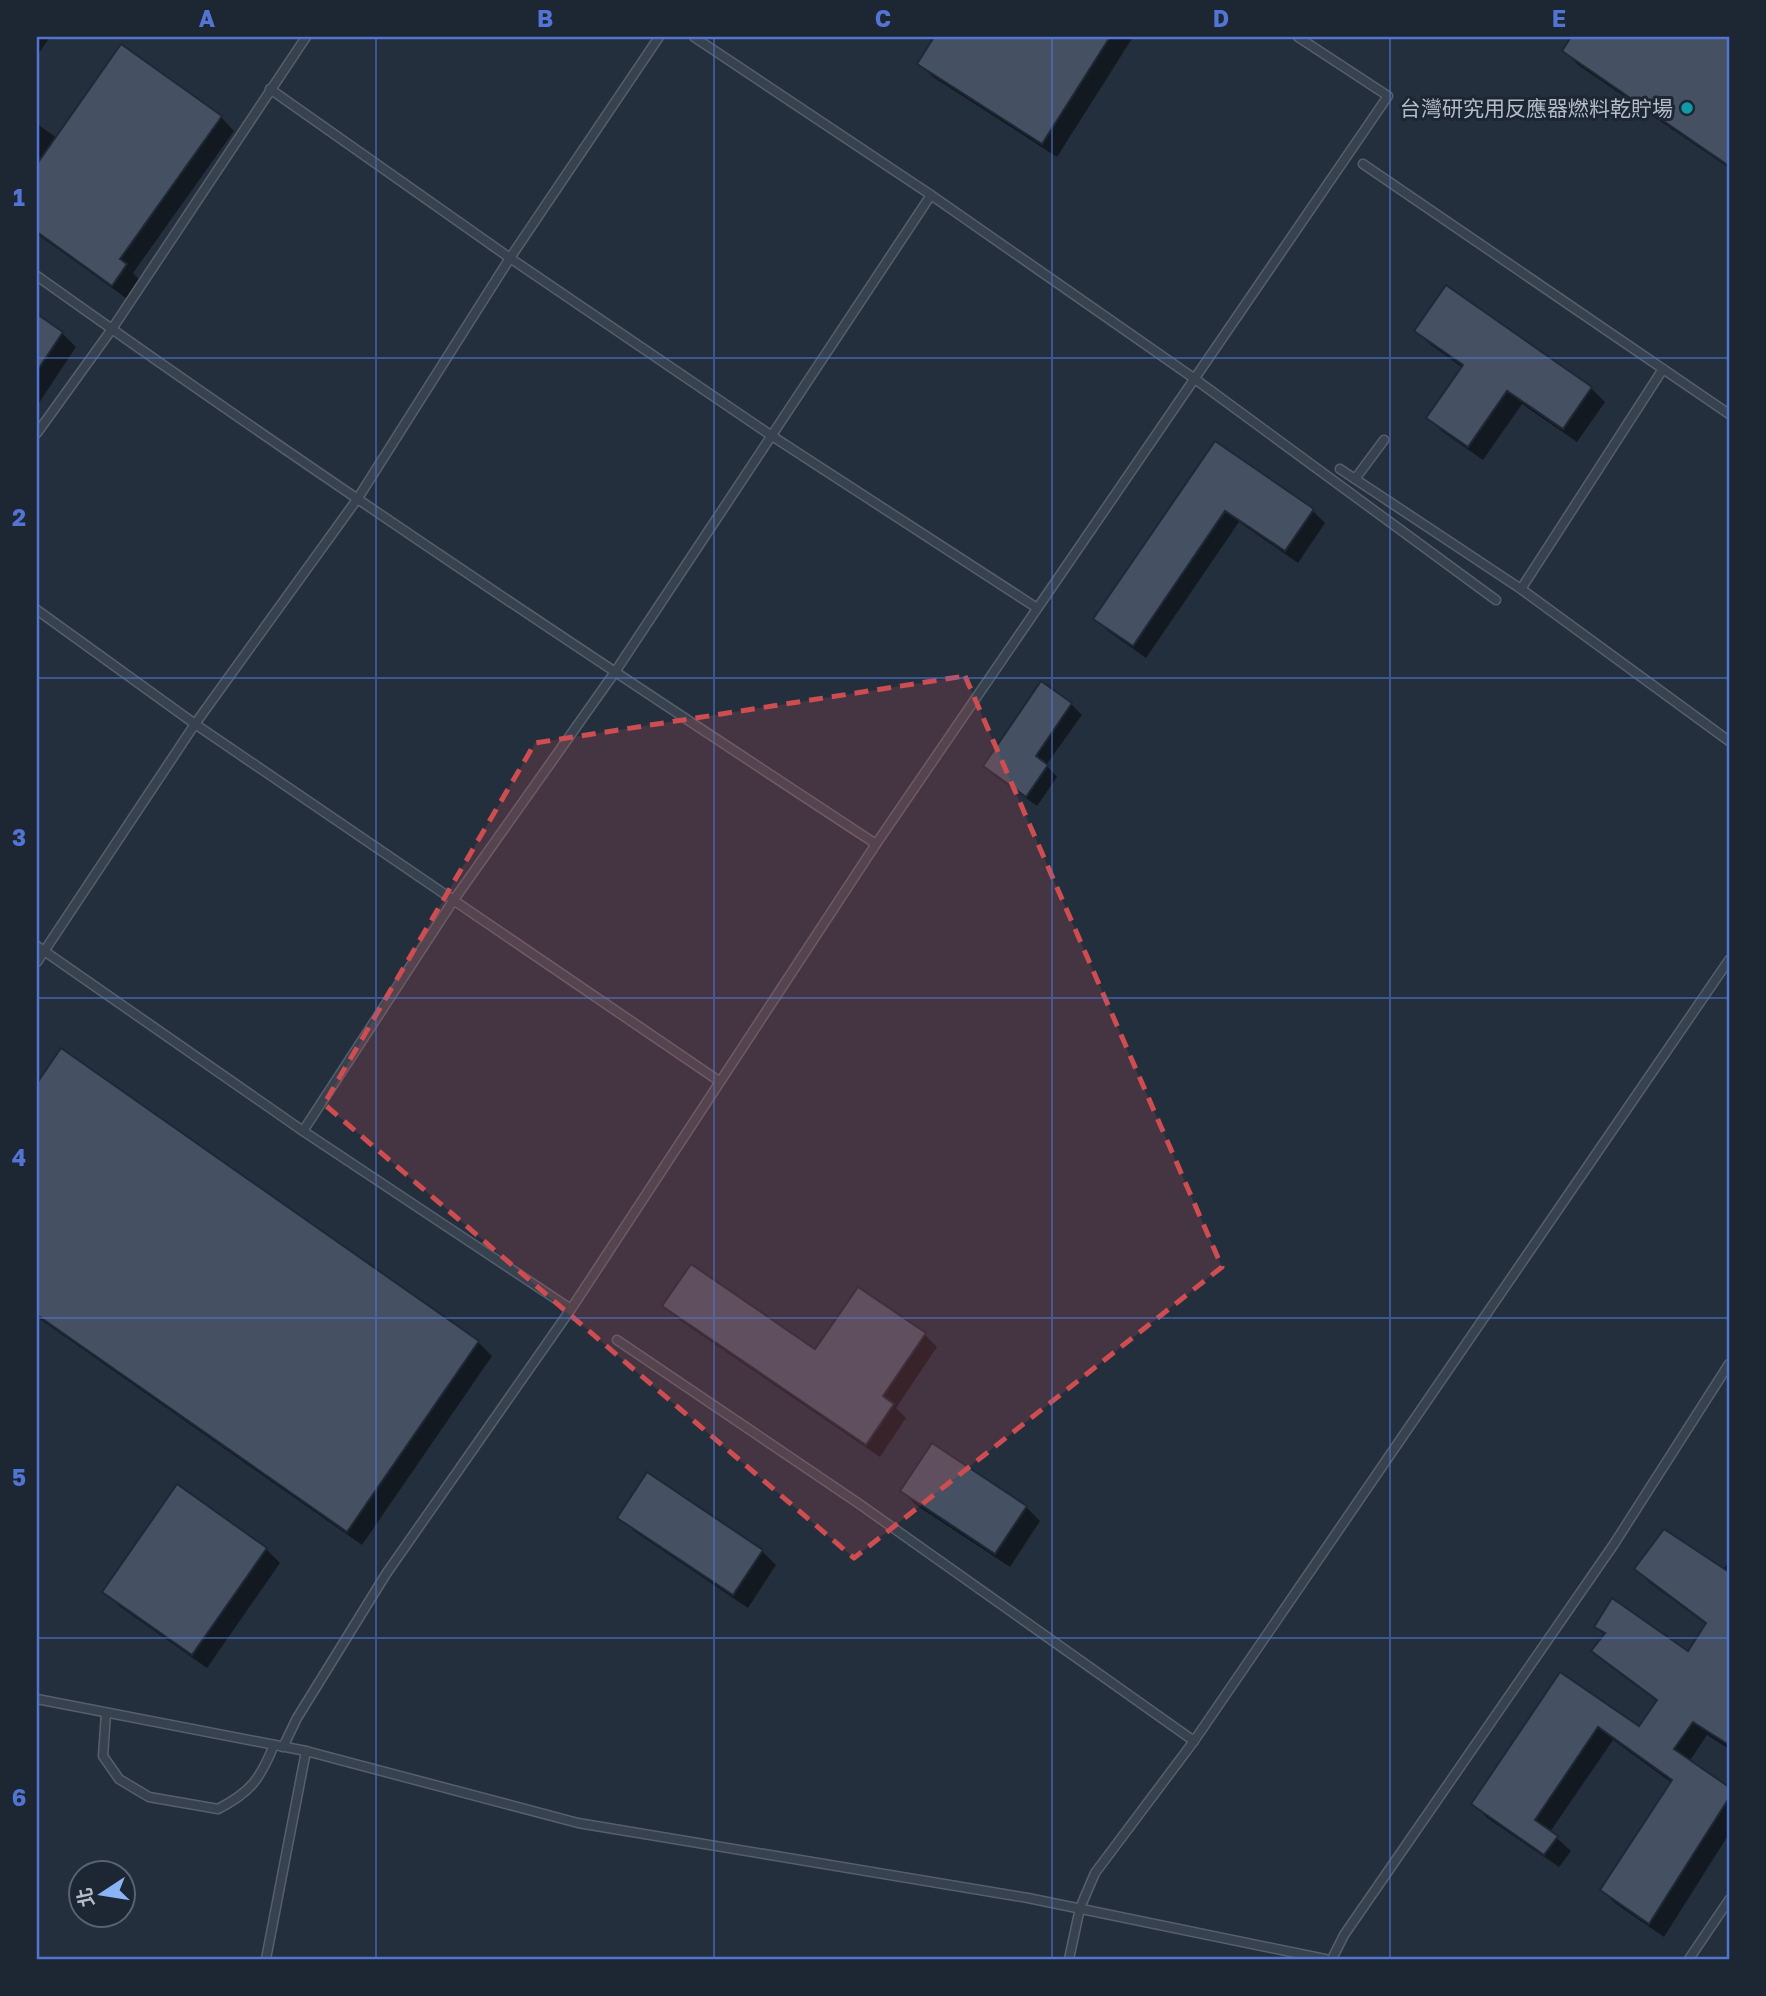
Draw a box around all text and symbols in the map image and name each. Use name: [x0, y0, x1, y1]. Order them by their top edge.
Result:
text: A: [199, 4, 216, 32]
text: B: [537, 4, 553, 32]
text: C: [875, 4, 891, 32]
text: D: [1213, 4, 1229, 32]
text: E: [1552, 4, 1566, 32]
place label: 台灣研究用反應器燃料乾貯場: [1400, 95, 1673, 121]
marker: 台灣研究用反應器燃料乾貯場: [1679, 100, 1695, 116]
text: 1: [13, 183, 25, 211]
text: 2: [12, 503, 26, 531]
text: 3: [12, 823, 26, 851]
text: 4: [12, 1143, 26, 1171]
text: 5: [12, 1463, 26, 1491]
text: 6: [12, 1783, 26, 1811]
north arrow: [66, 1860, 136, 1930]
text: 北: [72, 1886, 98, 1909]

